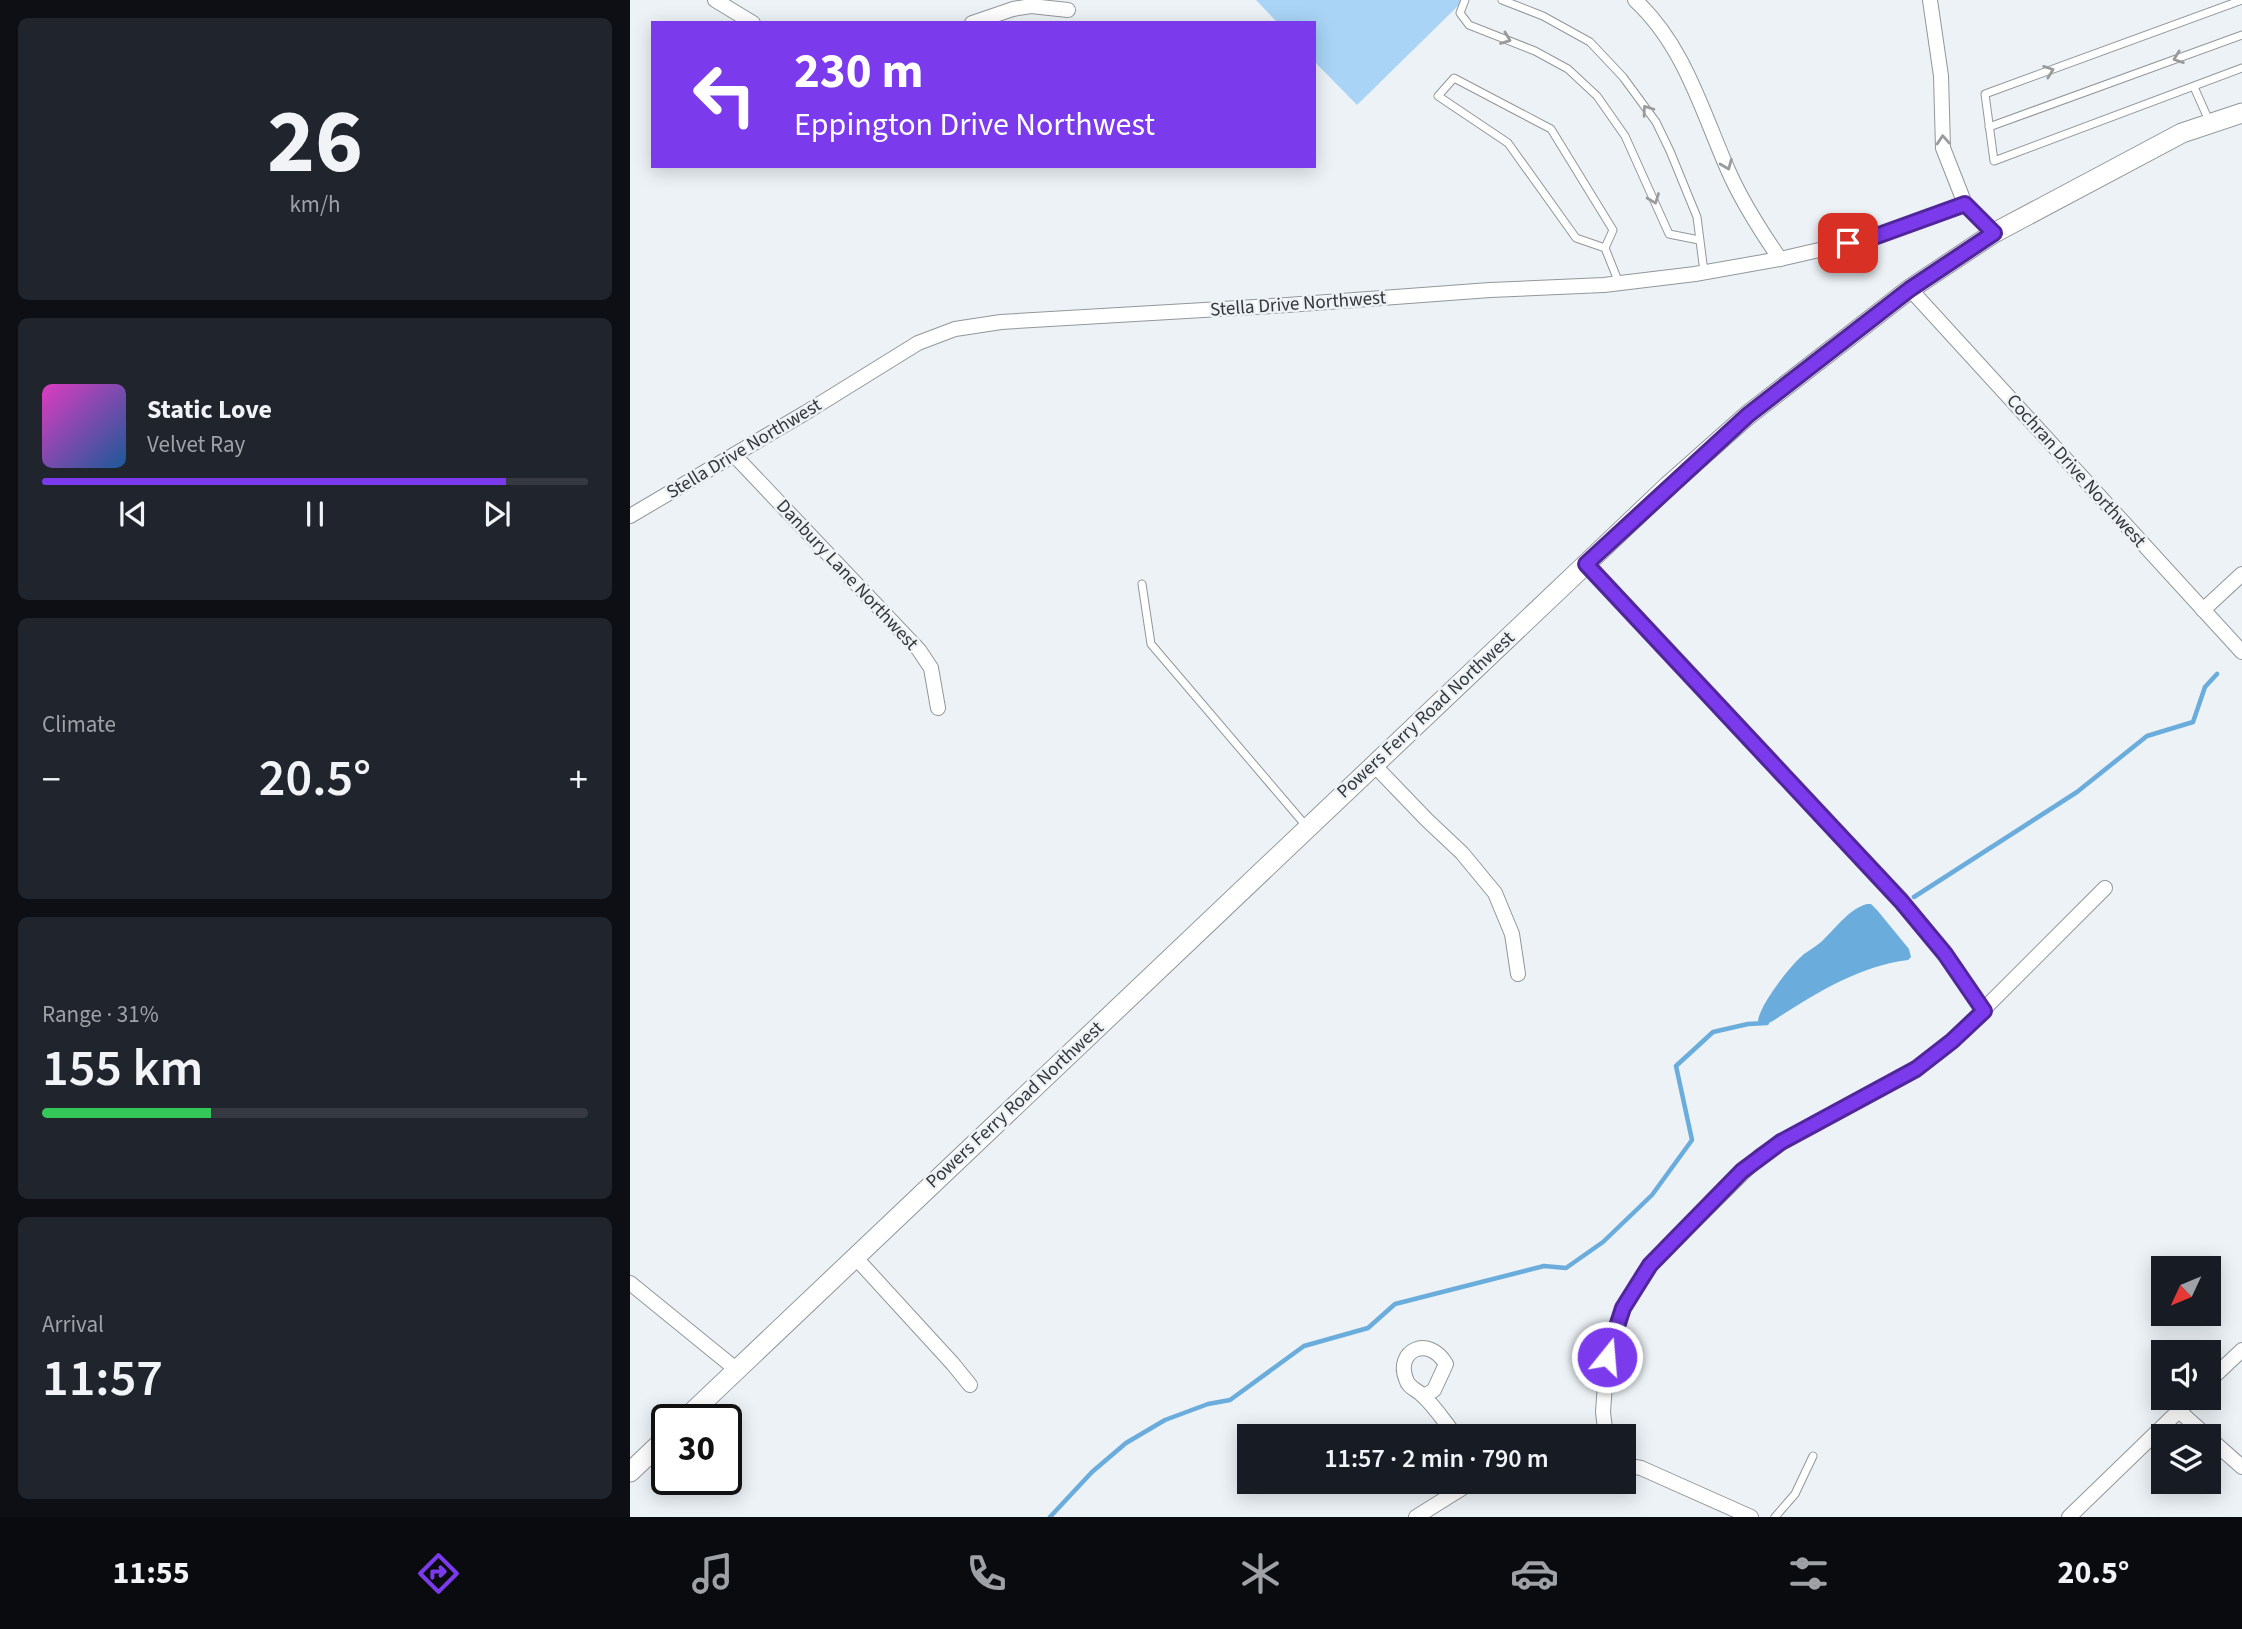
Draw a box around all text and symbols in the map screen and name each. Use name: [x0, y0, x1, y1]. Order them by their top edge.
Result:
one-way arrow: [1499, 31, 1511, 45]
text: 230 m: [794, 37, 923, 107]
icon: left: [679, 49, 770, 140]
one-way arrow: [2172, 50, 2184, 64]
one-way arrow: [2042, 65, 2054, 79]
text: 26: [267, 78, 363, 207]
text: Eppington Drive Northwest: [794, 102, 1155, 148]
one-way arrow: [1643, 105, 1655, 118]
one-way arrow: [1936, 134, 1951, 145]
one-way arrow: [1718, 159, 1732, 171]
text: km/h: [289, 188, 341, 221]
one-way arrow: [1646, 193, 1660, 205]
pin: [1818, 213, 1878, 273]
icon: arrive: [1829, 224, 1867, 262]
street label: Stella Drive Northwest: [1209, 284, 1387, 324]
street label: Cochran Drive Northwest: [2000, 388, 2153, 554]
text: Static Love: [147, 391, 272, 428]
street label: Stella Drive Northwest: [661, 392, 827, 506]
text: Velvet Ray: [147, 428, 245, 461]
street label: Danbury Lane Northwest: [770, 494, 925, 657]
icon: previous: [114, 495, 152, 533]
icon: pause: [296, 495, 334, 533]
icon: next: [478, 495, 516, 533]
street label: Powers Ferry Road Northwest: [1331, 625, 1521, 805]
text: Climate: [42, 708, 116, 741]
text: 20.5°: [259, 742, 371, 816]
text: −: [42, 753, 61, 807]
text: +: [569, 753, 588, 807]
text: Range · 31%: [42, 998, 159, 1031]
street label: Powers Ferry Road Northwest: [920, 1015, 1110, 1195]
text: 155 km: [42, 1032, 203, 1106]
north arrow: [2151, 1256, 2221, 1326]
map controls: [2151, 1256, 2221, 1494]
text: Arrival: [42, 1308, 104, 1341]
position arrow: [1570, 1320, 1644, 1394]
button: sound: [2151, 1340, 2221, 1410]
text: 11:57: [42, 1342, 163, 1416]
speed limit sign: 30: [651, 1404, 742, 1495]
button: layers: [2151, 1424, 2221, 1494]
text: 11:57 · 2 min · 790 m: [1324, 1440, 1549, 1477]
icon: directions: [414, 1549, 463, 1598]
icon: music: [688, 1549, 737, 1598]
icon: phone: [962, 1549, 1011, 1598]
icon: climate: [1236, 1549, 1285, 1598]
icon: car: [1510, 1549, 1559, 1598]
icon: filters: [1784, 1549, 1833, 1598]
text: 11:55: [112, 1550, 190, 1596]
text: 20.5°: [2058, 1550, 2129, 1596]

